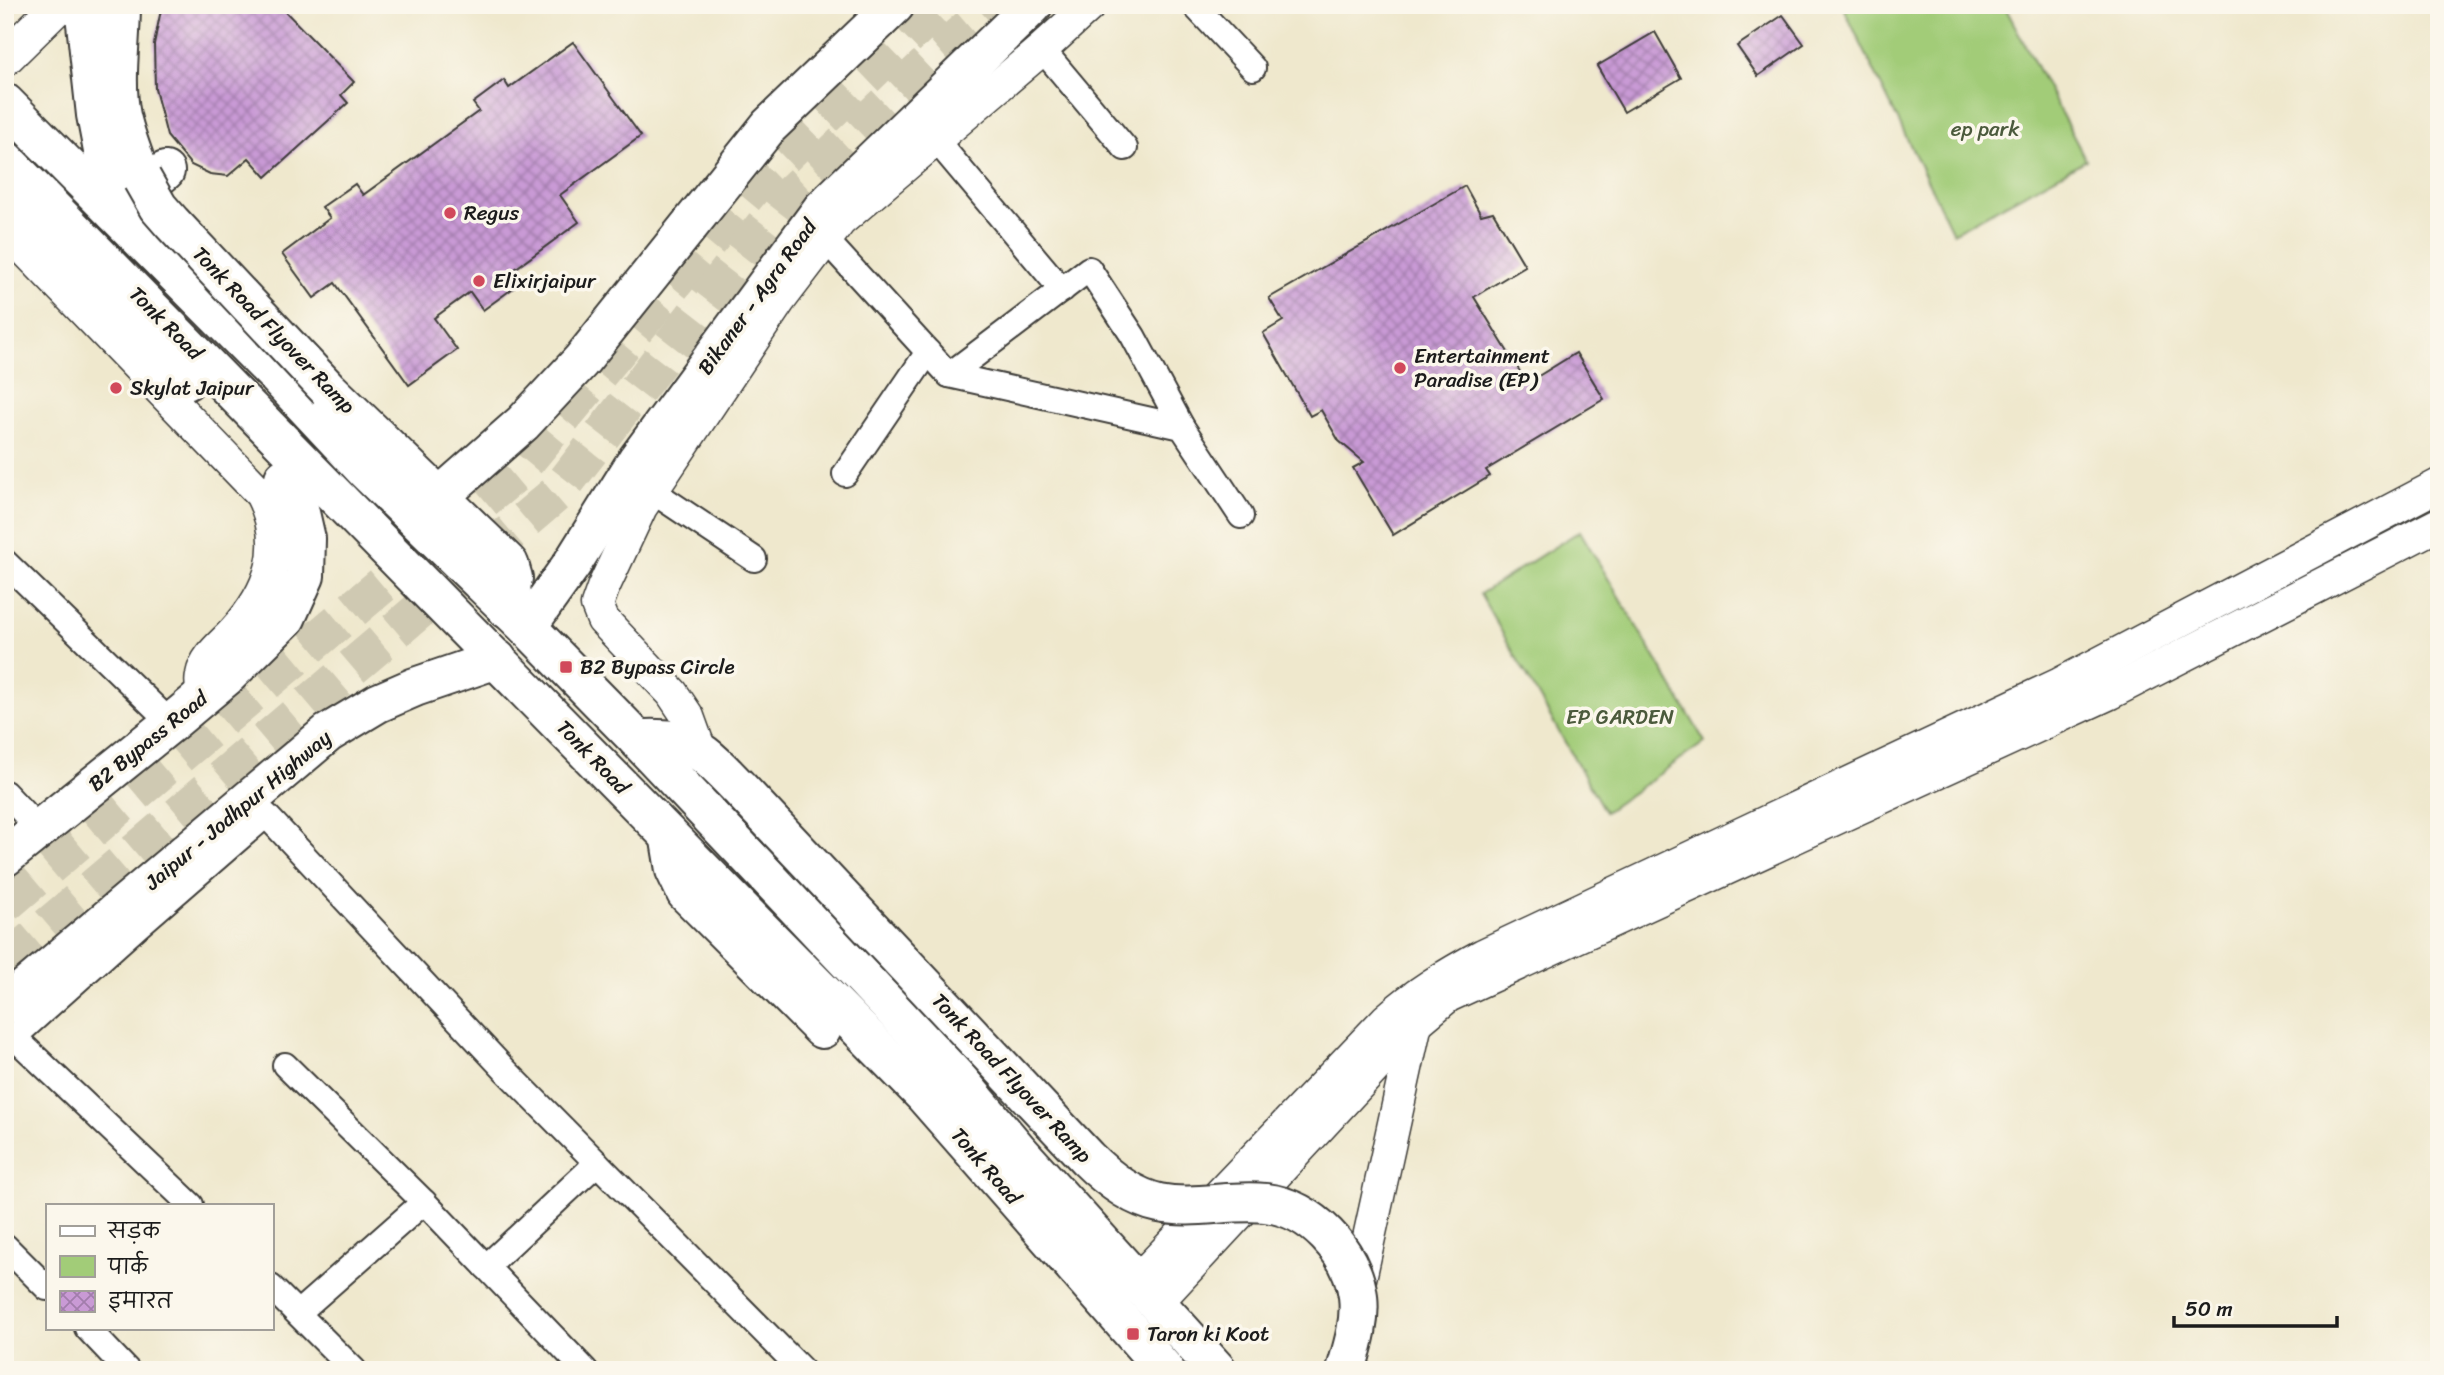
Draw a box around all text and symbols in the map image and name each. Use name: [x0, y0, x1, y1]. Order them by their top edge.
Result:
park label: ep park: [1951, 110, 2020, 148]
place label: Regus: [464, 194, 519, 232]
marker: Regus: [442, 205, 458, 221]
street label: Bikaner - Agra Road: [687, 209, 828, 383]
street label: Tonk Road Flyover Ramp: [183, 237, 365, 423]
place label: Elixirjaipur: [493, 262, 597, 300]
marker: Elixirjaipur: [471, 273, 487, 289]
street label: Tonk Road: [120, 277, 214, 371]
place label: Entertainment Paradise (EP): [1414, 337, 1550, 399]
marker: Entertainment Paradise (EP): [1392, 360, 1408, 376]
place label: Skylat Jaipur: [130, 369, 255, 407]
marker: Skylat Jaipur: [108, 380, 124, 396]
place label: B2 Bypass Circle: [580, 648, 735, 686]
marker: B2 Bypass Circle: [558, 659, 574, 675]
street label: B2 Bypass Road: [79, 679, 218, 802]
park label: EP GARDEN: [1566, 698, 1674, 736]
street label: Tonk Road: [547, 710, 640, 805]
street label: Jaipur - Jodhpur Highway: [135, 720, 340, 901]
street label: Tonk Road Flyover Ramp: [927, 988, 1097, 1168]
street label: Tonk Road: [946, 1122, 1026, 1210]
legend: [46, 1204, 273, 1330]
text: सड़क: [107, 1212, 161, 1250]
text: पार्क: [107, 1248, 149, 1286]
text: इमारत: [108, 1282, 174, 1320]
scale bar: [2174, 1284, 2337, 1328]
text: 50 m: [2185, 1290, 2233, 1328]
place label: Taron ki Koot: [1147, 1315, 1269, 1353]
marker: Taron ki Koot: [1125, 1326, 1141, 1342]

